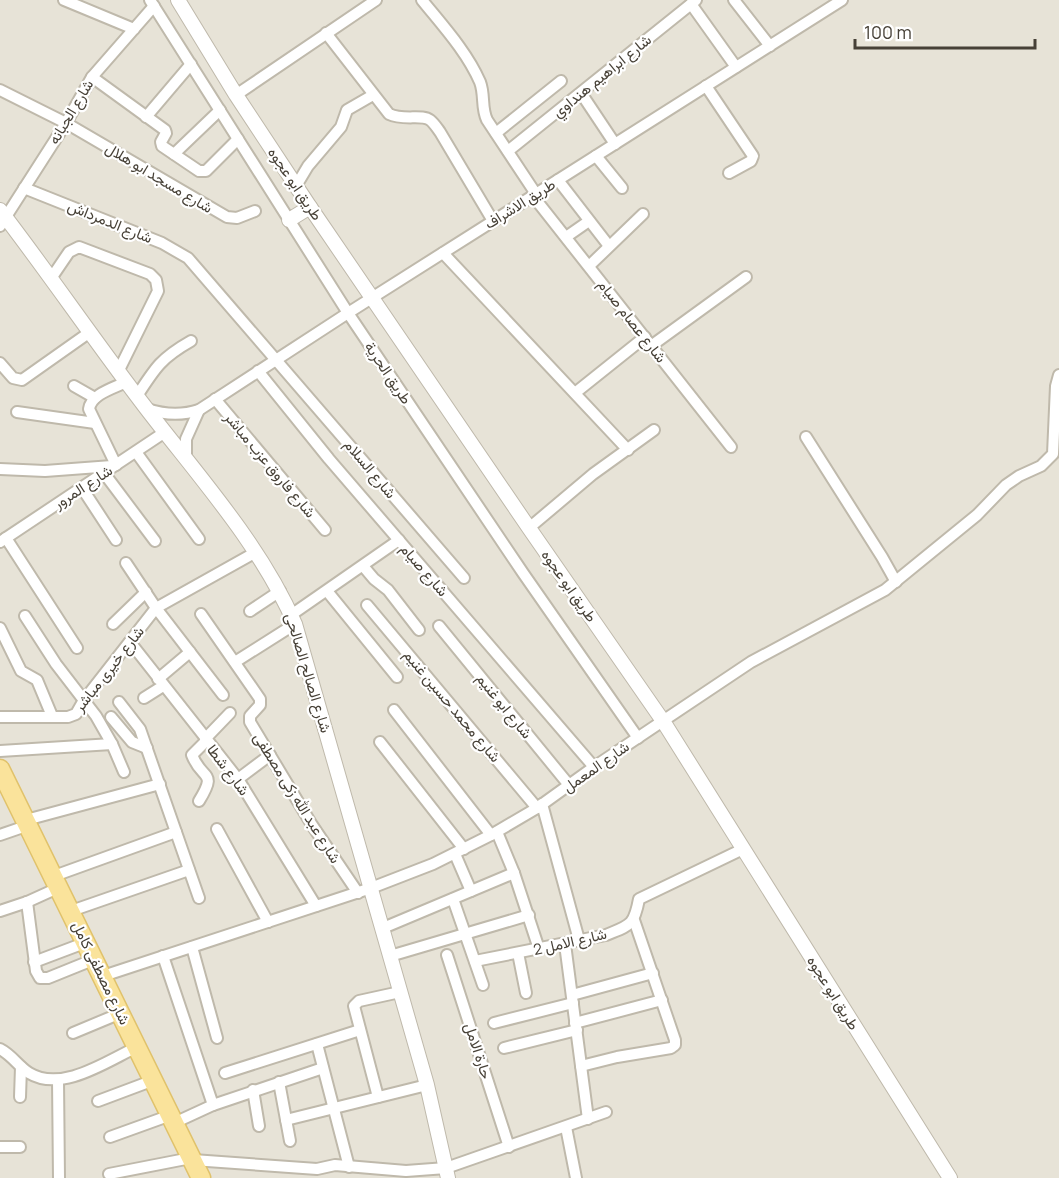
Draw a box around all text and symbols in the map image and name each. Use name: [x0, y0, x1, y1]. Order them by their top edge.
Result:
scale bar: [855, 12, 1035, 50]
text: 100 m: [864, 20, 912, 44]
street label: شارع ابراهيم هنداوي: [548, 29, 658, 124]
street label: شارع الجبانه: [43, 75, 99, 149]
street label: شارع مسجد ابو هلال: [101, 137, 217, 219]
street label: طريق ابو عجوه: [263, 143, 328, 225]
street label: طريق الاشراف: [480, 173, 559, 234]
street label: شارع الدمرداش: [64, 195, 156, 249]
street label: شارع عصام صيام: [592, 275, 672, 368]
street label: طريق الحرية: [360, 337, 417, 408]
street label: شارع فاروق عزب مباشر: [218, 407, 321, 523]
street label: شارع السلام: [339, 435, 402, 504]
street label: شارع المرور: [48, 459, 117, 515]
street label: شارع صيام: [395, 539, 453, 601]
street label: طريق ابو عجوه: [537, 545, 602, 626]
street label: شارع الصالح الصالحى: [279, 610, 337, 736]
street label: شارع خيرى مباشر: [68, 621, 150, 717]
street label: شارع محمد حسين غنيم: [398, 645, 506, 767]
street label: شارع ابو غنيم: [471, 669, 537, 744]
street label: شارع عبد الله زكى مصطفى: [248, 728, 346, 868]
street label: شارع المعمل: [558, 736, 634, 798]
street label: شارع شطا: [201, 740, 255, 800]
street label: شارع مصطفى كامل: [66, 917, 136, 1029]
street label: شارع الامل 2: [531, 923, 609, 961]
street label: طريق ابو عجوه: [802, 952, 865, 1034]
street label: حارة الامل: [460, 1020, 497, 1082]

